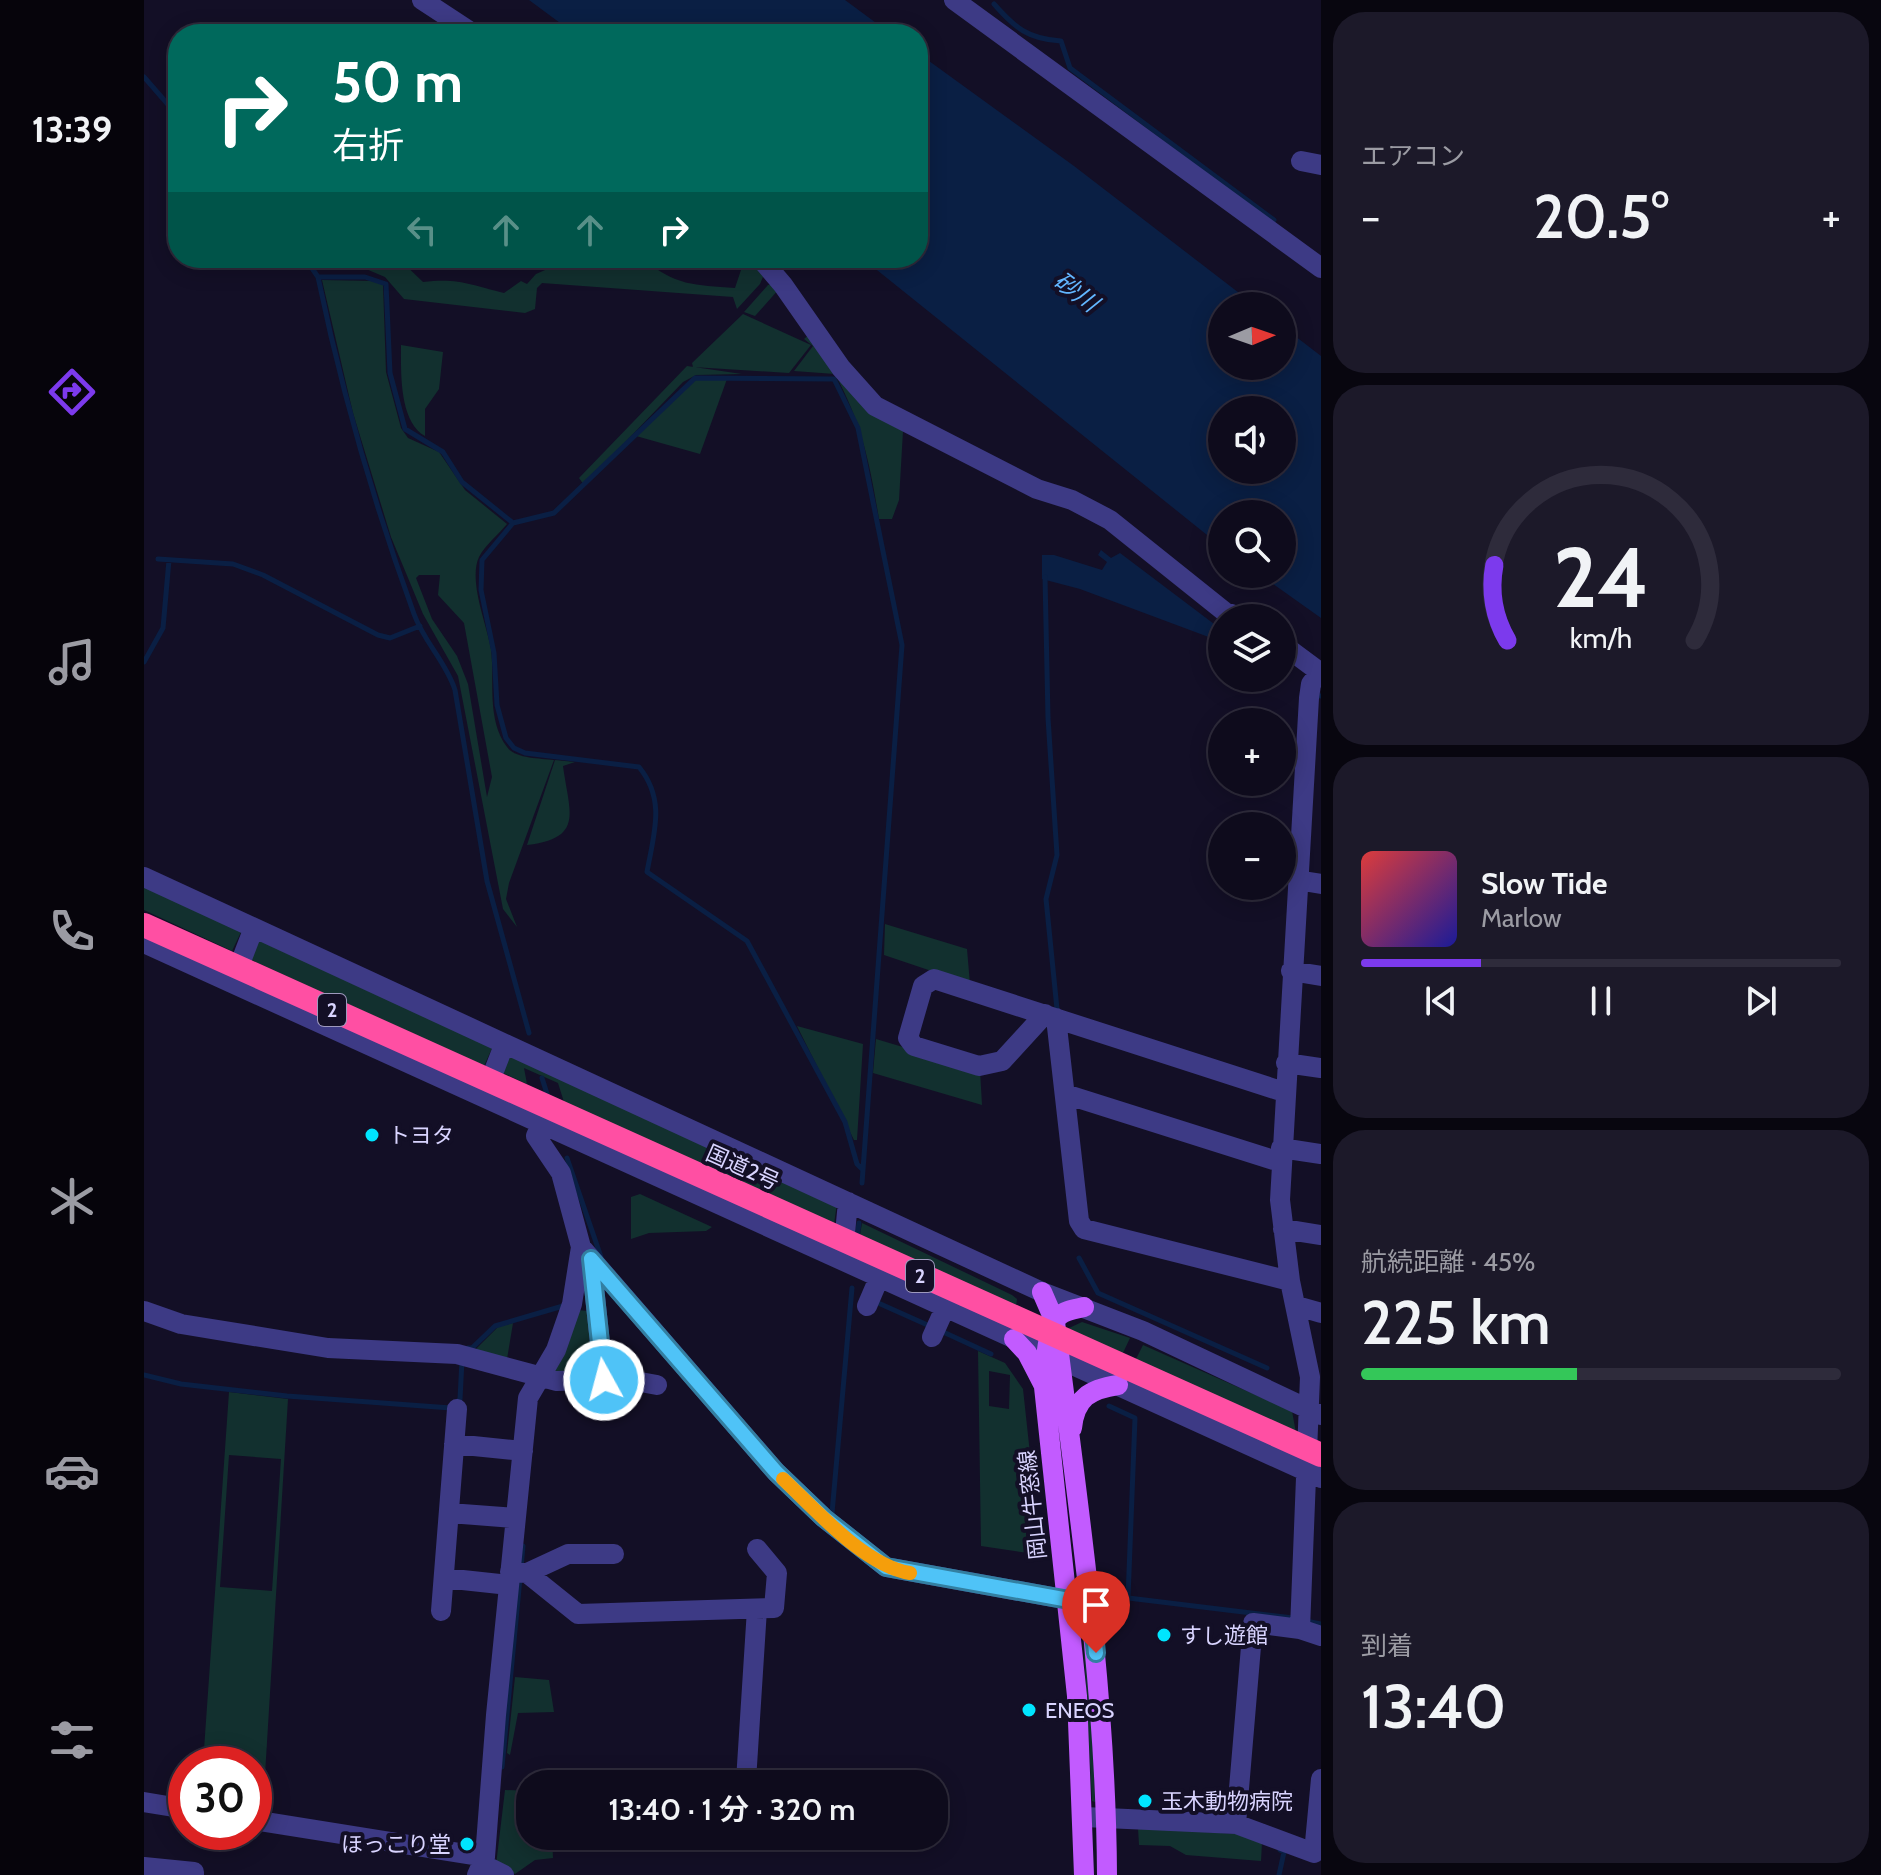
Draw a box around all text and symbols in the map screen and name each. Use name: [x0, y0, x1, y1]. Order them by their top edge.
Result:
text: 50 m: [332, 48, 463, 116]
icon: right: [200, 56, 304, 160]
text: 13:39: [32, 107, 112, 151]
text: 右折: [332, 123, 404, 167]
text: エアコン: [1361, 140, 1465, 172]
text: 20.5°: [1533, 180, 1669, 253]
text: −: [1361, 190, 1380, 243]
text: +: [1822, 190, 1841, 243]
icon: left: [400, 208, 444, 252]
icon: ahead: [484, 208, 528, 252]
icon: ahead: [568, 208, 612, 252]
icon: right: [652, 208, 696, 252]
water label: 砂川: [1048, 266, 1107, 319]
north arrow: [1208, 292, 1296, 380]
map controls: [1208, 292, 1296, 900]
icon: directions: [44, 364, 100, 420]
button: sound: [1208, 396, 1296, 484]
button: search: [1208, 500, 1296, 588]
text: 24: [1553, 526, 1649, 627]
button: layers: [1208, 604, 1296, 692]
text: km/h: [1570, 620, 1632, 655]
icon: music: [44, 634, 100, 690]
button: +: [1208, 708, 1296, 796]
button: −: [1208, 812, 1296, 900]
text: Slow Tide: [1481, 865, 1608, 902]
text: Marlow: [1481, 902, 1562, 934]
icon: phone: [44, 903, 100, 959]
icon: previous: [1419, 979, 1463, 1023]
icon: pause: [1579, 979, 1623, 1023]
icon: next: [1739, 979, 1783, 1023]
road number: 2: [318, 994, 346, 1026]
place label: トヨタ: [388, 1122, 454, 1149]
marker: トヨタ: [363, 1126, 381, 1144]
street label: 国道2号: [702, 1139, 784, 1196]
icon: climate: [44, 1173, 100, 1229]
text: 航続距離 · 45%: [1361, 1246, 1535, 1278]
road number: 2: [906, 1260, 934, 1292]
text: 225 km: [1361, 1286, 1551, 1359]
position arrow: [562, 1338, 646, 1422]
icon: car: [44, 1443, 100, 1499]
street label: 岡山牛窓線: [1013, 1449, 1052, 1561]
pin: [1062, 1571, 1130, 1653]
icon: arrive: [1074, 1583, 1118, 1627]
place label: すし遊館: [1180, 1622, 1268, 1649]
marker: すし遊館: [1155, 1626, 1173, 1644]
text: 到着: [1361, 1630, 1413, 1662]
text: 13:40: [1361, 1670, 1506, 1743]
place label: ENEOS: [1045, 1697, 1115, 1724]
marker: ENEOS: [1020, 1701, 1038, 1719]
icon: filters: [44, 1712, 100, 1768]
speed limit sign: 30: [168, 1746, 272, 1850]
place label: 玉木動物病院: [1161, 1788, 1293, 1815]
text: 13:40 · 1 分 · 320 m: [609, 1791, 855, 1828]
marker: 玉木動物病院: [1136, 1792, 1154, 1810]
place label: ほっこり堂: [341, 1831, 451, 1858]
marker: ほっこり堂: [458, 1835, 476, 1853]

